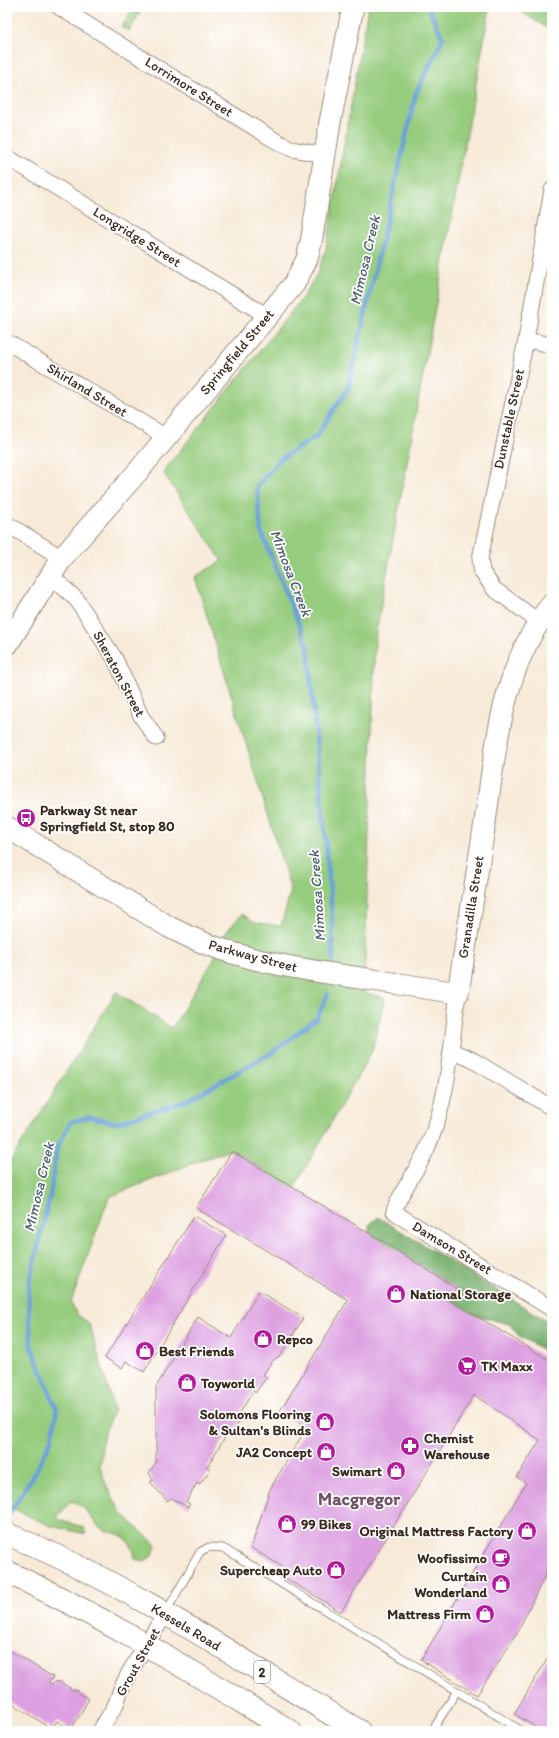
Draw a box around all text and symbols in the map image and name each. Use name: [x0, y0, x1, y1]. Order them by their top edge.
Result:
street label: Lorrimore Street: [142, 53, 236, 121]
street label: Longridge Street: [90, 203, 184, 271]
water label: Mimosa Creek: [346, 212, 384, 307]
street label: Springfield Street: [196, 306, 278, 398]
street label: Shirland Street: [44, 359, 130, 421]
street label: Dunstable Street: [490, 367, 528, 471]
water label: Mimosa Creek: [266, 527, 316, 620]
street label: Sheraton Street: [89, 628, 149, 720]
place label: Parkway St near Springfield St, stop 80: [40, 802, 175, 835]
bus stop icon: Parkway St near Springfield St, stop 80: [15, 807, 37, 829]
water label: Mimosa Creek: [305, 849, 329, 942]
street label: Granadilla Street: [454, 854, 488, 960]
street label: Parkway Street: [207, 936, 299, 976]
water label: Mimosa Creek: [20, 1139, 58, 1234]
street label: Damson Street: [409, 1218, 495, 1278]
shop icon: National Storage: [385, 1283, 407, 1305]
place label: National Storage: [410, 1286, 511, 1303]
shop icon: Repco: [252, 1328, 274, 1350]
place label: Repco: [277, 1331, 313, 1348]
shop icon: Best Friends: [134, 1340, 156, 1362]
place label: Best Friends: [159, 1343, 234, 1360]
supermarket icon: TK Maxx: [456, 1355, 478, 1377]
place label: TK Maxx: [480, 1358, 533, 1375]
shop icon: Toyworld: [176, 1372, 198, 1394]
place label: Toyworld: [200, 1375, 255, 1392]
place label: Solomons Flooring & Sultan's Blinds: [200, 1406, 312, 1439]
shop icon: Solomons Flooring & Sultan's Blinds: [314, 1411, 336, 1433]
place label: Chemist Warehouse: [424, 1430, 490, 1463]
pharmacy icon: Chemist Warehouse: [399, 1435, 421, 1457]
shop icon: JA2 Concept: [315, 1441, 337, 1463]
place label: JA2 Concept: [235, 1444, 313, 1461]
shop icon: Swimart: [385, 1460, 407, 1482]
place label: Swimart: [332, 1463, 383, 1480]
district label: Macgregor: [318, 1488, 401, 1510]
shop icon: 99 Bikes: [276, 1513, 298, 1535]
place label: 99 Bikes: [301, 1516, 352, 1533]
shop icon: Original Mattress Factory: [516, 1520, 538, 1542]
place label: Original Mattress Factory: [359, 1523, 513, 1540]
cafe icon: Woofissimo: [490, 1547, 512, 1569]
place label: Woofissimo: [417, 1550, 487, 1567]
shop icon: Supercheap Auto: [325, 1559, 347, 1581]
place label: Supercheap Auto: [220, 1562, 322, 1579]
place label: Curtain Wonderland: [414, 1568, 487, 1601]
shop icon: Curtain Wonderland: [490, 1573, 512, 1595]
street label: Kessels Road: [148, 1600, 224, 1655]
shop icon: Mattress Firm: [474, 1603, 496, 1625]
place label: Mattress Firm: [387, 1606, 472, 1623]
street label: Grout Street: [112, 1625, 164, 1699]
road number: 2: [254, 1661, 270, 1683]

